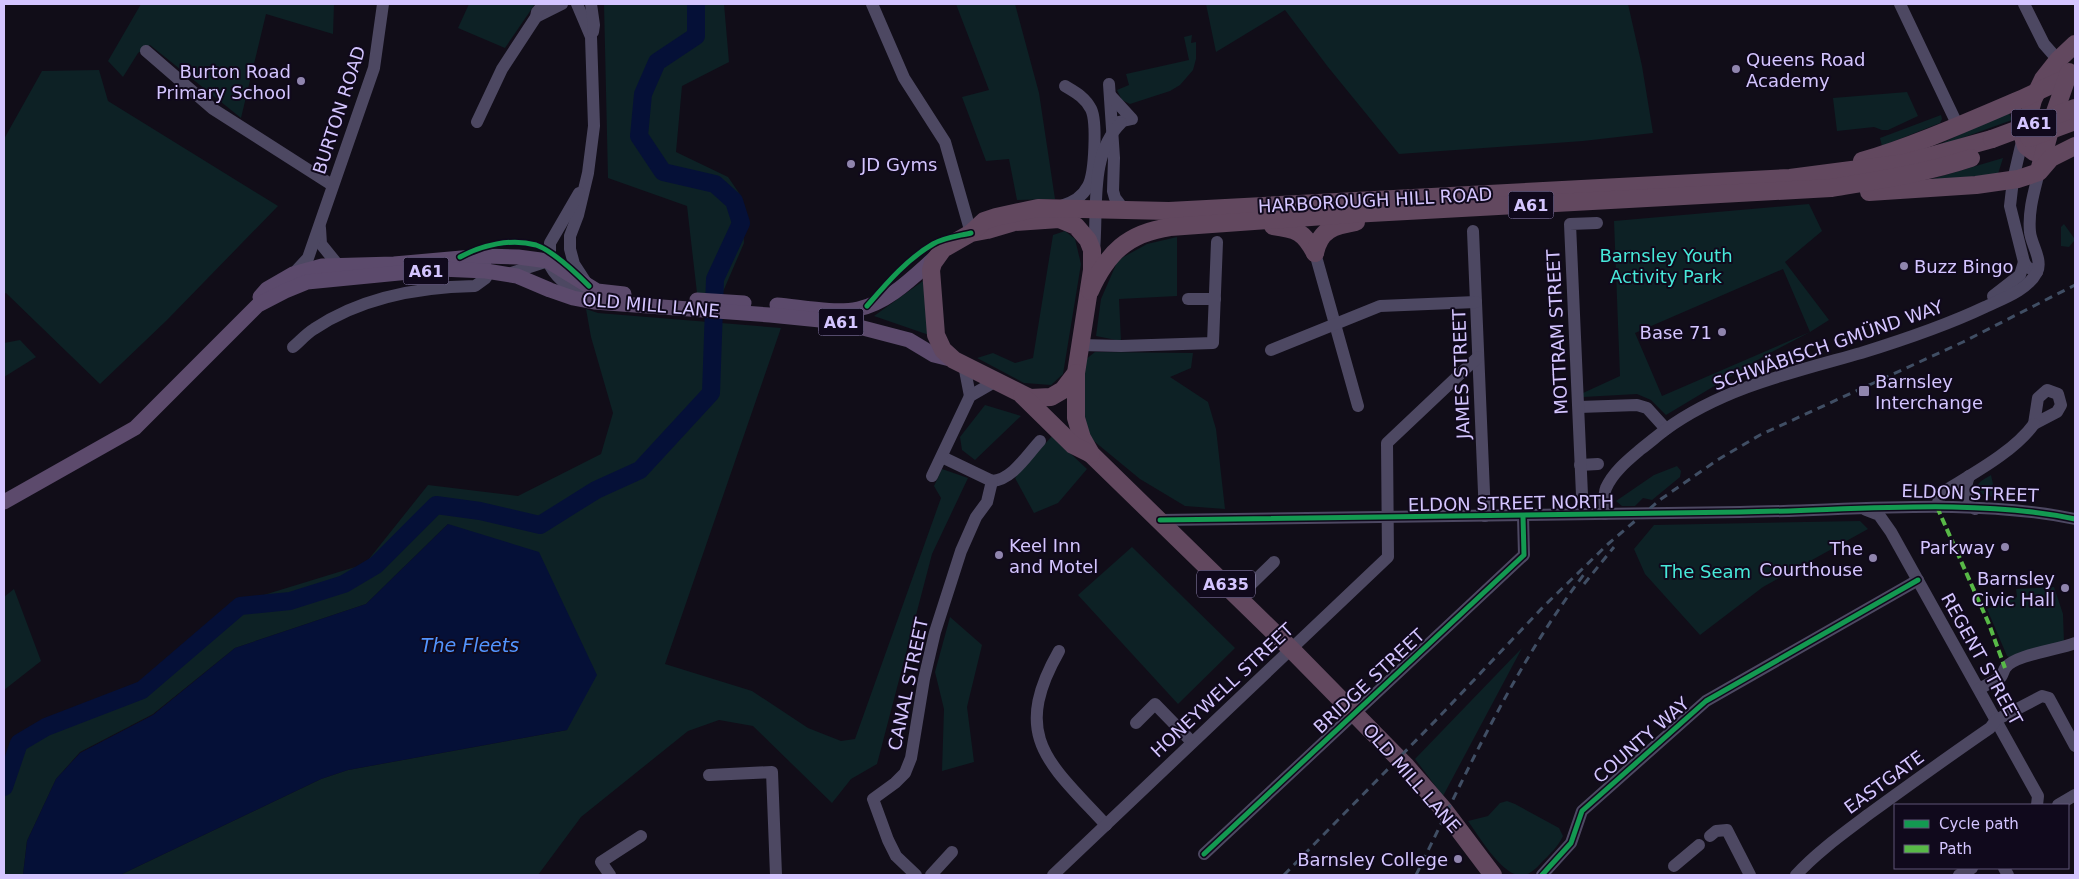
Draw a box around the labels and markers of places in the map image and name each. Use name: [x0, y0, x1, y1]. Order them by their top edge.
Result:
place label: Queens Road Academy: [1746, 49, 1865, 91]
place label: Burton Road Primary School: [156, 61, 291, 103]
marker: Queens Road Academy: [1730, 63, 1742, 75]
marker: Burton Road Primary School: [295, 75, 307, 87]
place label: JD Gyms: [860, 154, 937, 175]
marker: JD Gyms: [845, 158, 857, 170]
place label: Buzz Bingo: [1914, 256, 2014, 277]
marker: Buzz Bingo: [1898, 260, 1910, 272]
place label: Base 71: [1640, 322, 1712, 343]
marker: Base 71: [1716, 326, 1728, 338]
place label: Barnsley Interchange: [1875, 371, 1983, 413]
marker: Barnsley Interchange: [1857, 384, 1871, 398]
place label: Keel Inn and Motel: [1009, 535, 1098, 577]
place label: Parkway: [1920, 537, 1995, 558]
place label: The Courthouse: [1759, 538, 1863, 580]
marker: Parkway: [1999, 541, 2011, 553]
marker: Keel Inn and Motel: [993, 549, 1005, 561]
marker: The Courthouse: [1867, 552, 1879, 564]
place label: Barnsley Civic Hall: [1972, 568, 2055, 610]
marker: Barnsley Civic Hall: [2059, 582, 2071, 594]
place label: Barnsley College: [1297, 849, 1448, 870]
marker: Barnsley College: [1452, 853, 1464, 865]

